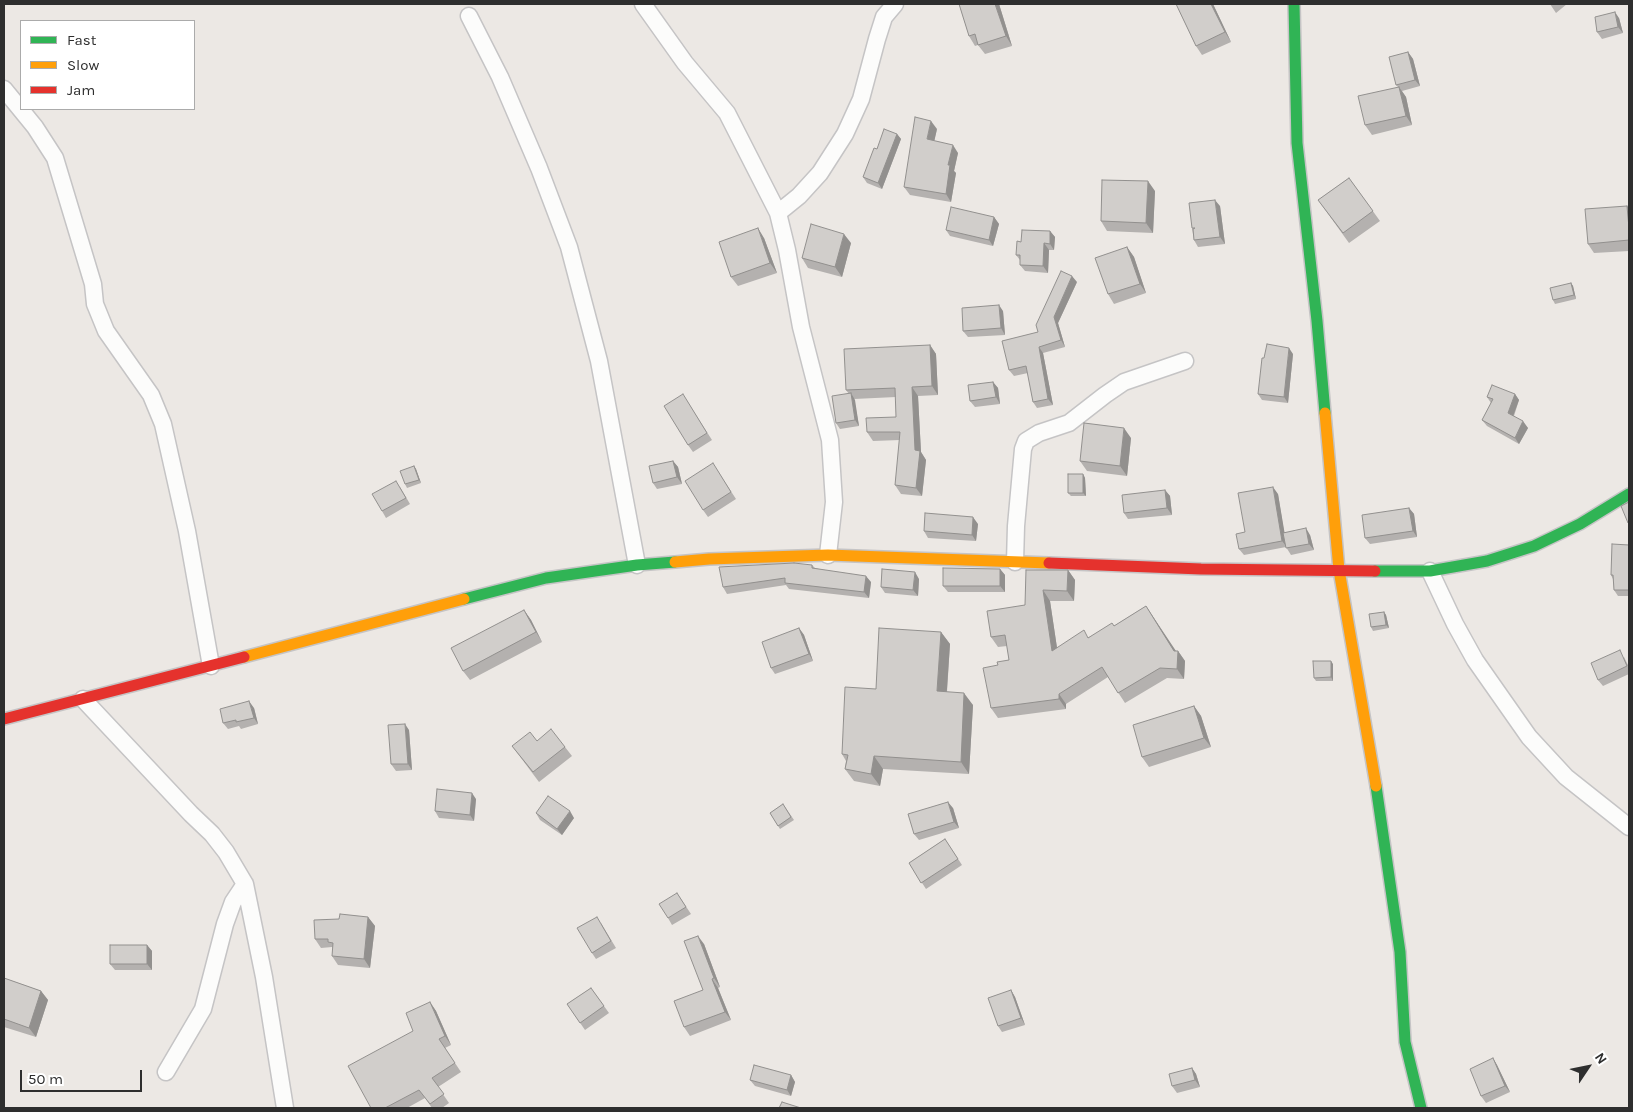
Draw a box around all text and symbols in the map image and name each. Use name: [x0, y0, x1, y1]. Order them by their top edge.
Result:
legend: [20, 20, 195, 110]
text: Fast: [67, 31, 96, 49]
text: Slow: [67, 56, 99, 74]
text: Jam: [67, 81, 95, 99]
north arrow: [1563, 1042, 1613, 1092]
text: N: [1591, 1049, 1611, 1067]
scale bar: [22, 1060, 145, 1092]
text: 50 m: [28, 1070, 63, 1088]

